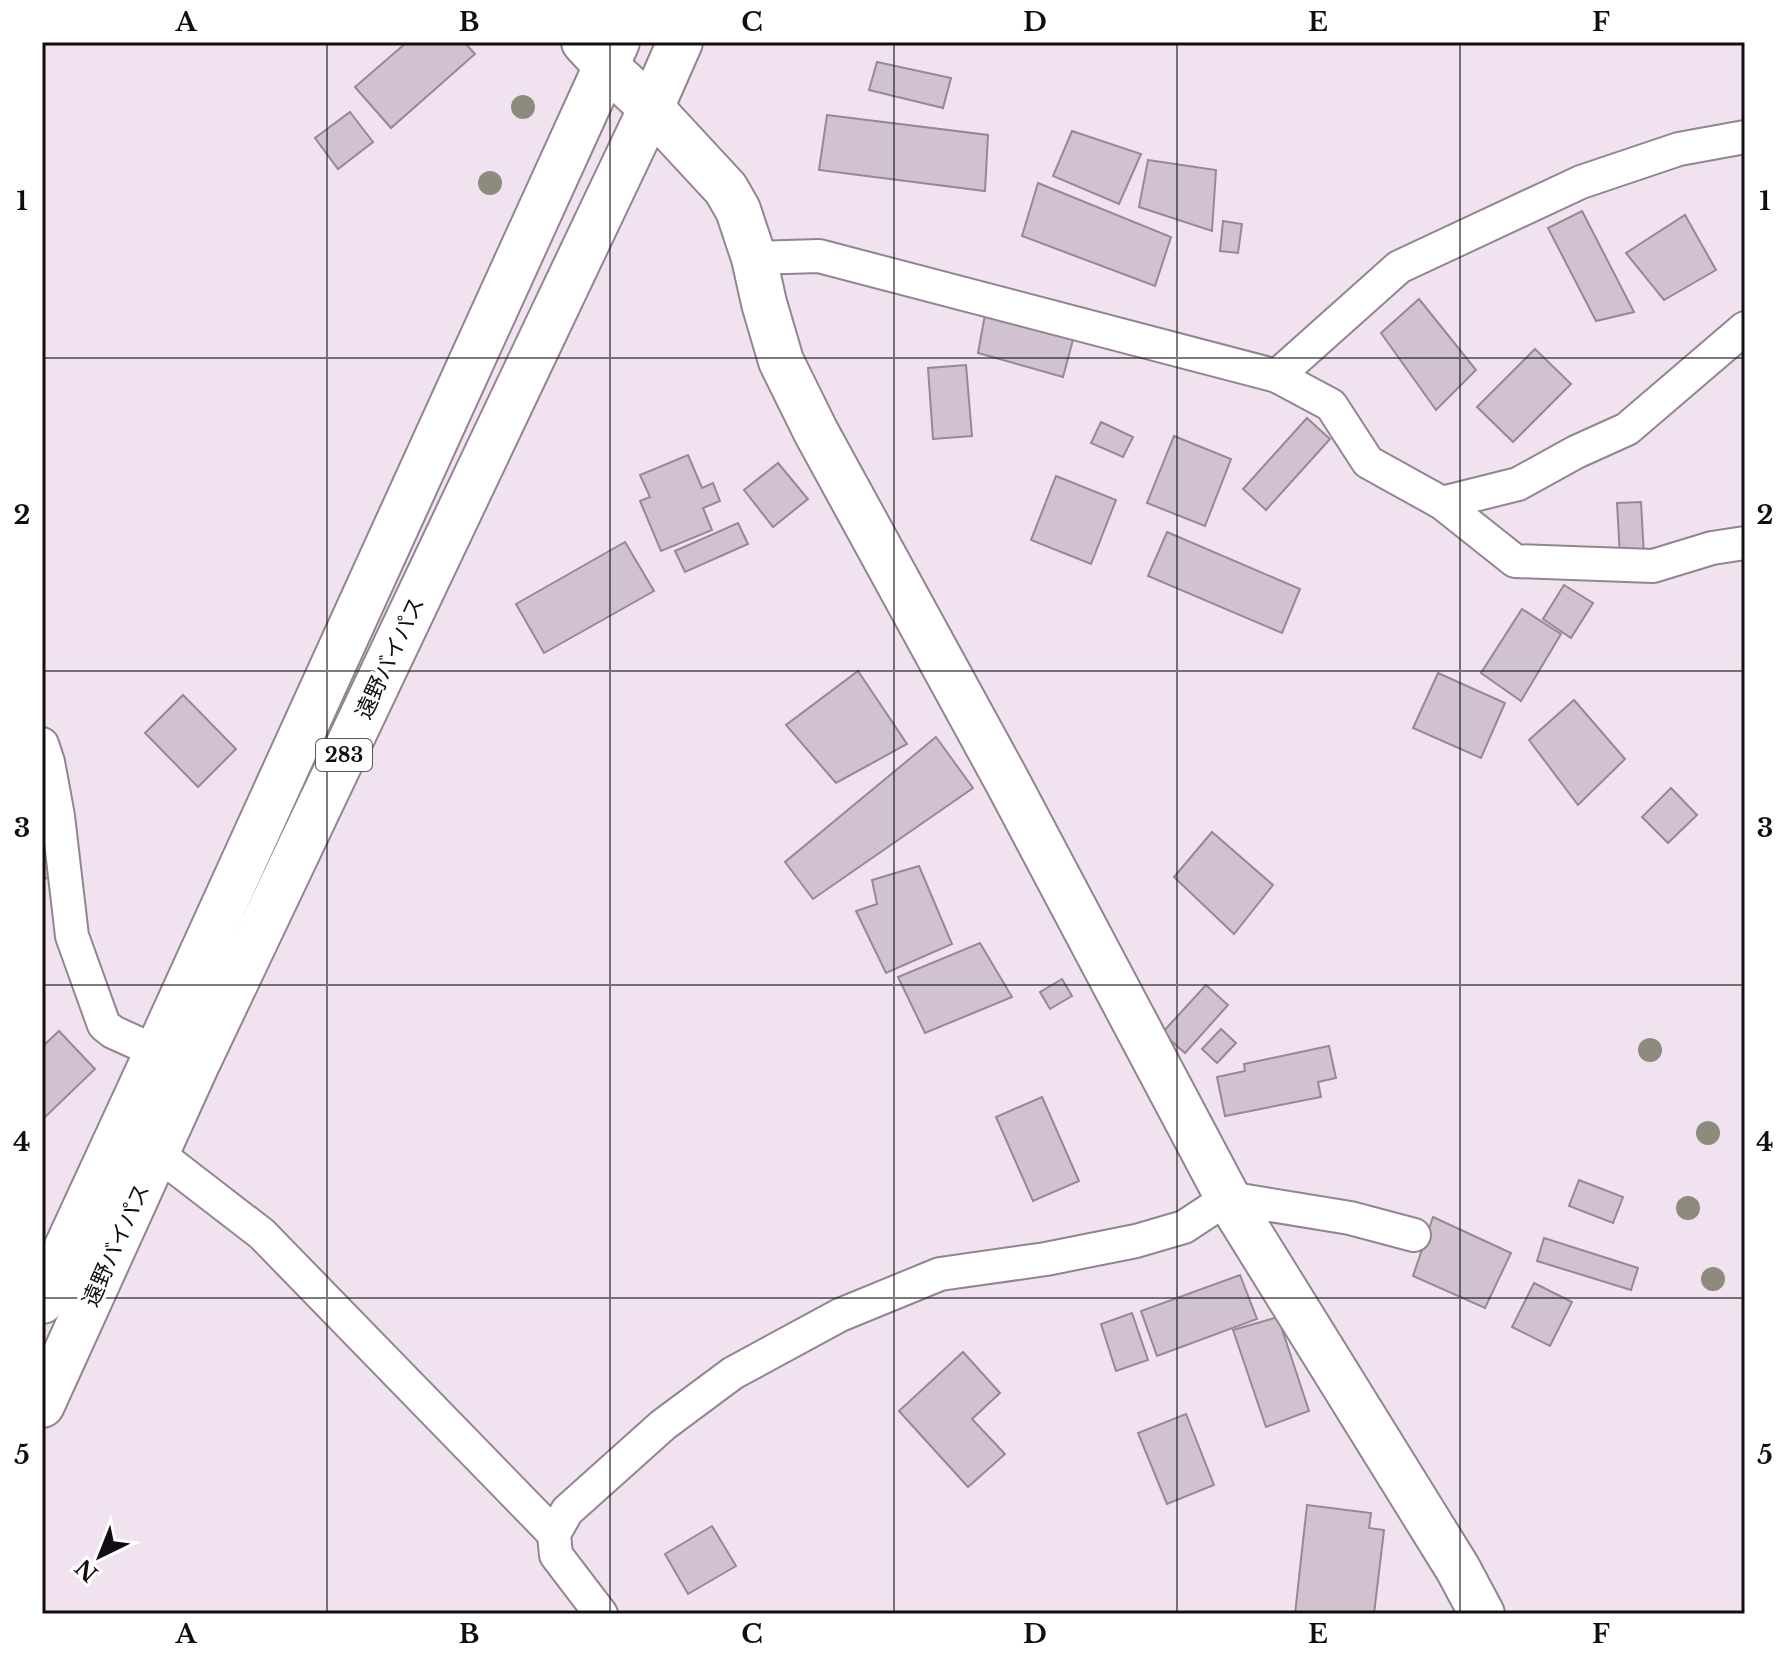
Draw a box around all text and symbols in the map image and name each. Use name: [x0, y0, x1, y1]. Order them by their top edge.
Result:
text: A: [174, 6, 197, 38]
text: B: [459, 6, 479, 38]
text: C: [741, 6, 763, 38]
text: D: [1023, 6, 1047, 38]
text: E: [1308, 6, 1328, 38]
text: F: [1592, 6, 1610, 38]
text: 1: [16, 185, 28, 217]
text: 1: [1759, 185, 1771, 217]
text: 2: [14, 499, 30, 531]
text: 2: [1757, 499, 1773, 531]
street label: 遠野バイパス: [350, 593, 430, 723]
road number: 283: [316, 739, 372, 771]
text: 3: [14, 812, 30, 844]
text: 3: [1757, 812, 1773, 844]
text: 4: [13, 1126, 31, 1158]
text: 4: [1756, 1126, 1774, 1158]
street label: 遠野バイパス: [77, 1179, 155, 1311]
text: 5: [14, 1439, 30, 1471]
text: 5: [1757, 1439, 1773, 1471]
north arrow: [60, 1516, 140, 1596]
text: N: [70, 1553, 103, 1587]
text: A: [174, 1618, 197, 1650]
text: B: [459, 1618, 479, 1650]
text: C: [741, 1618, 763, 1650]
text: D: [1023, 1618, 1047, 1650]
text: E: [1308, 1618, 1328, 1650]
text: F: [1592, 1618, 1610, 1650]

